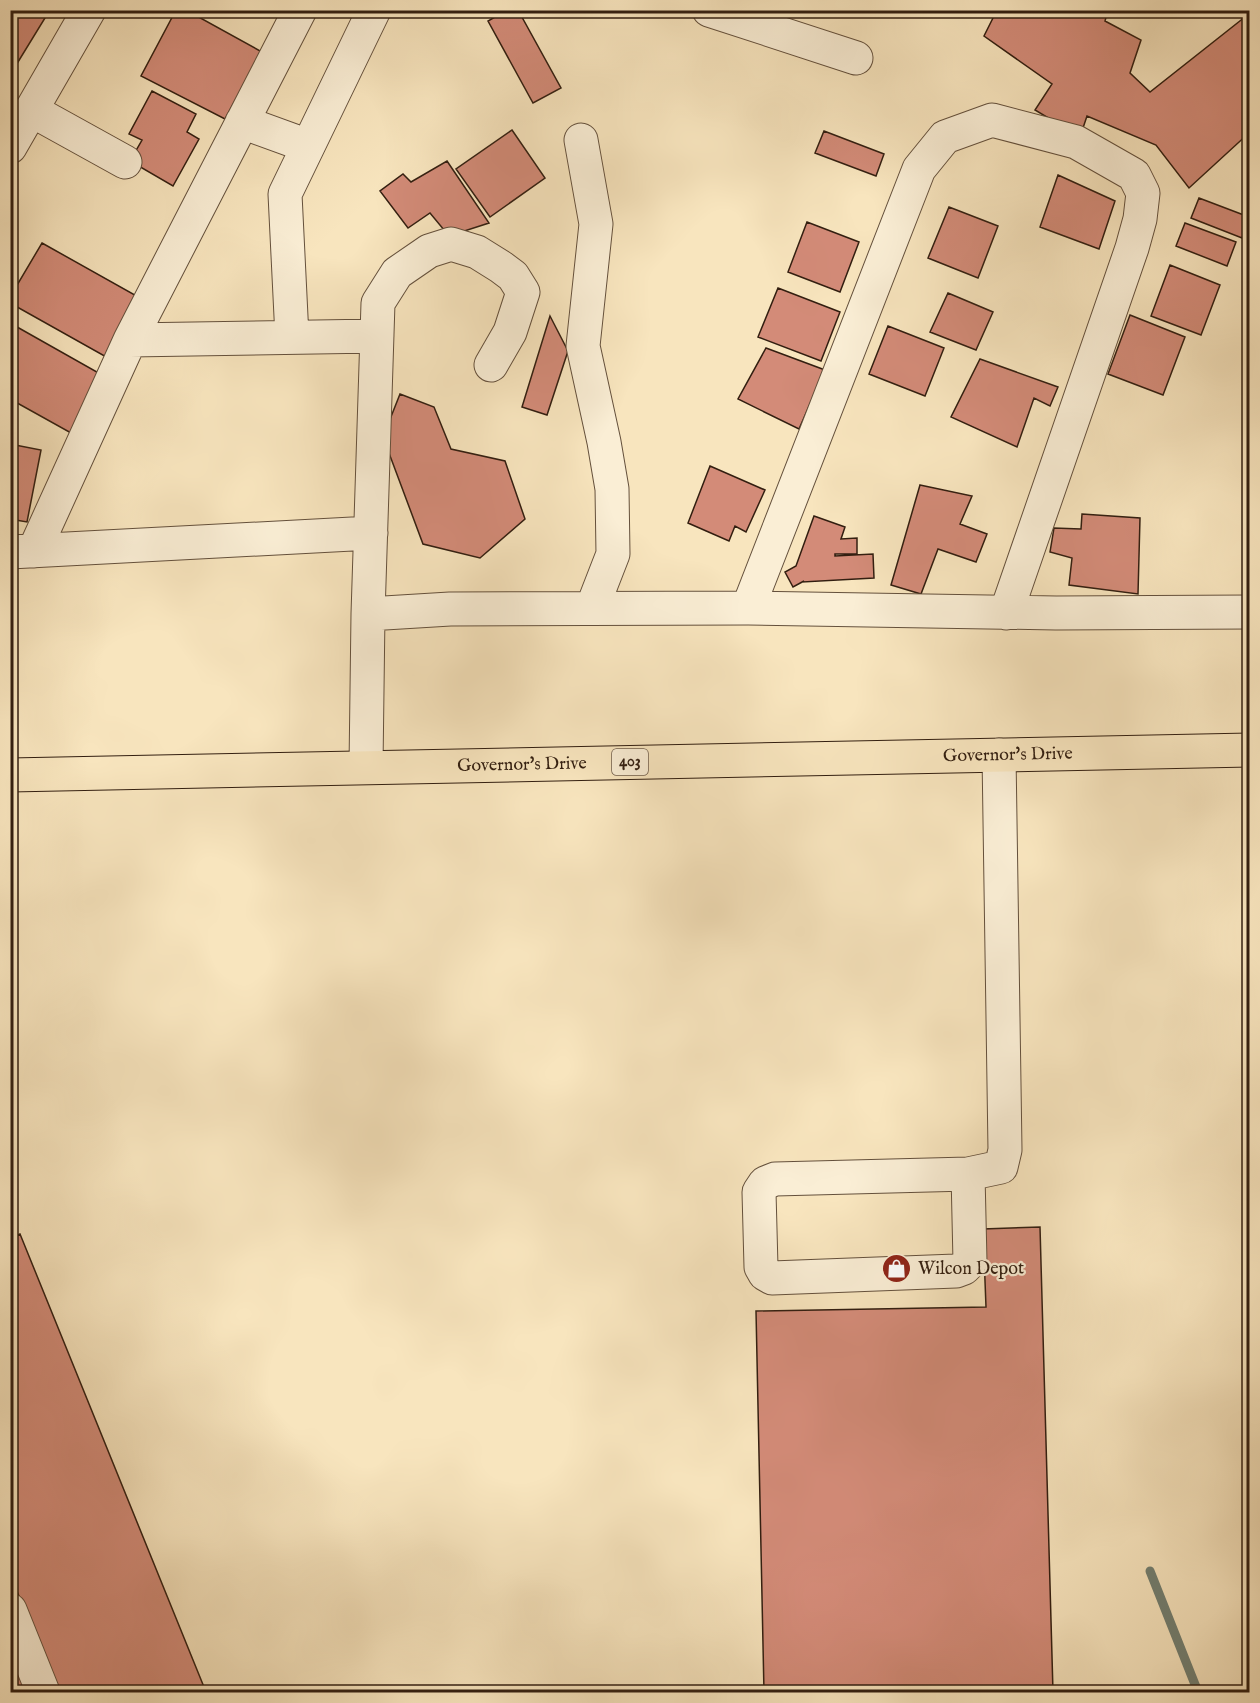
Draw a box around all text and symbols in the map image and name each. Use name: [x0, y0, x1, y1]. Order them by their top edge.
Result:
street label: Governor's Drive: [943, 742, 1073, 768]
road number: 403: [612, 749, 648, 775]
street label: Governor's Drive: [457, 752, 587, 777]
shop icon: Wilcon Depot: [881, 1253, 913, 1285]
place label: Wilcon Depot: [918, 1258, 1024, 1281]

